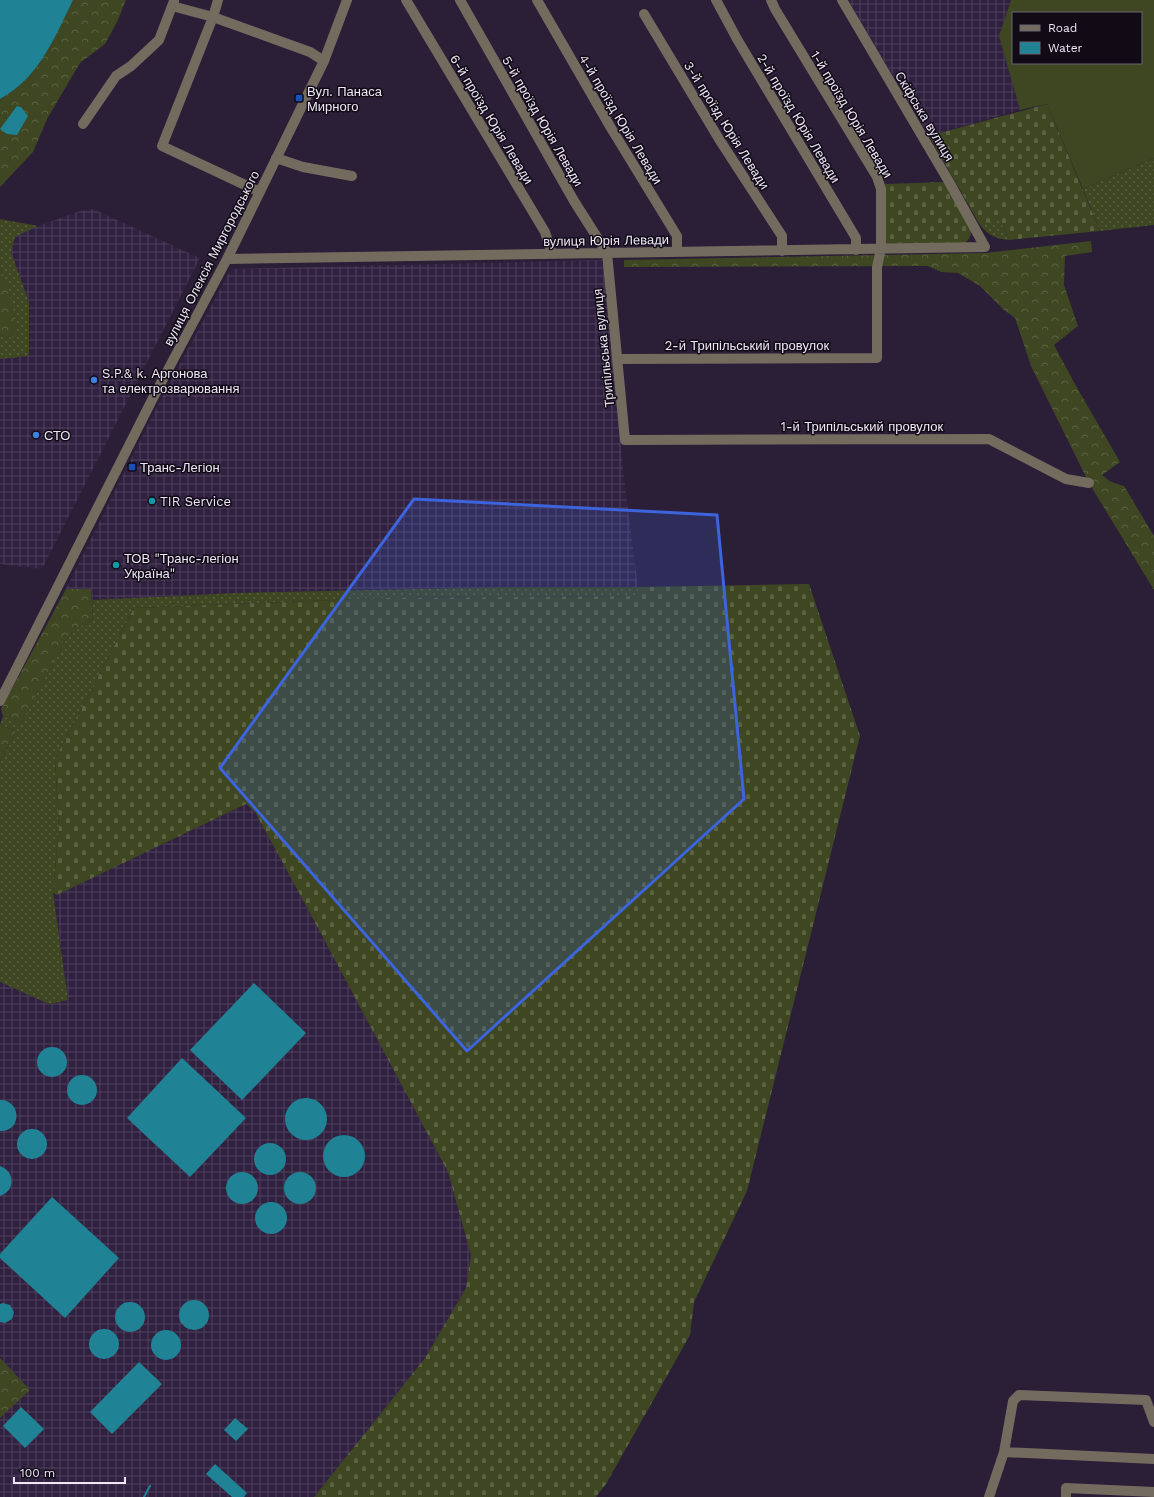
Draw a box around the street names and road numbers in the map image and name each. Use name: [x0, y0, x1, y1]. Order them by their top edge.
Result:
street label: 1-й проїзд Юрія Левади: [808, 48, 895, 180]
street label: 2-й проїзд Юрія Левади: [754, 51, 843, 185]
street label: 6-й проїзд Юрія Левади: [447, 52, 536, 187]
street label: 4-й проїзд Юрія Левади: [576, 52, 665, 187]
street label: 5-й проїзд Юрія Левади: [499, 53, 586, 189]
street label: 3-й проїзд Юрія Левади: [681, 59, 772, 192]
street label: Скіфська вулиця: [892, 69, 957, 164]
street label: вулиця Олексія Миргородського: [161, 168, 262, 348]
street label: вулиця Юрія Левади: [543, 232, 669, 249]
street label: Трипільська вулиця: [590, 288, 617, 408]
street label: 2-й Трипільський провулок: [665, 338, 830, 353]
street label: 1-й Трипільський провулок: [781, 419, 943, 434]

